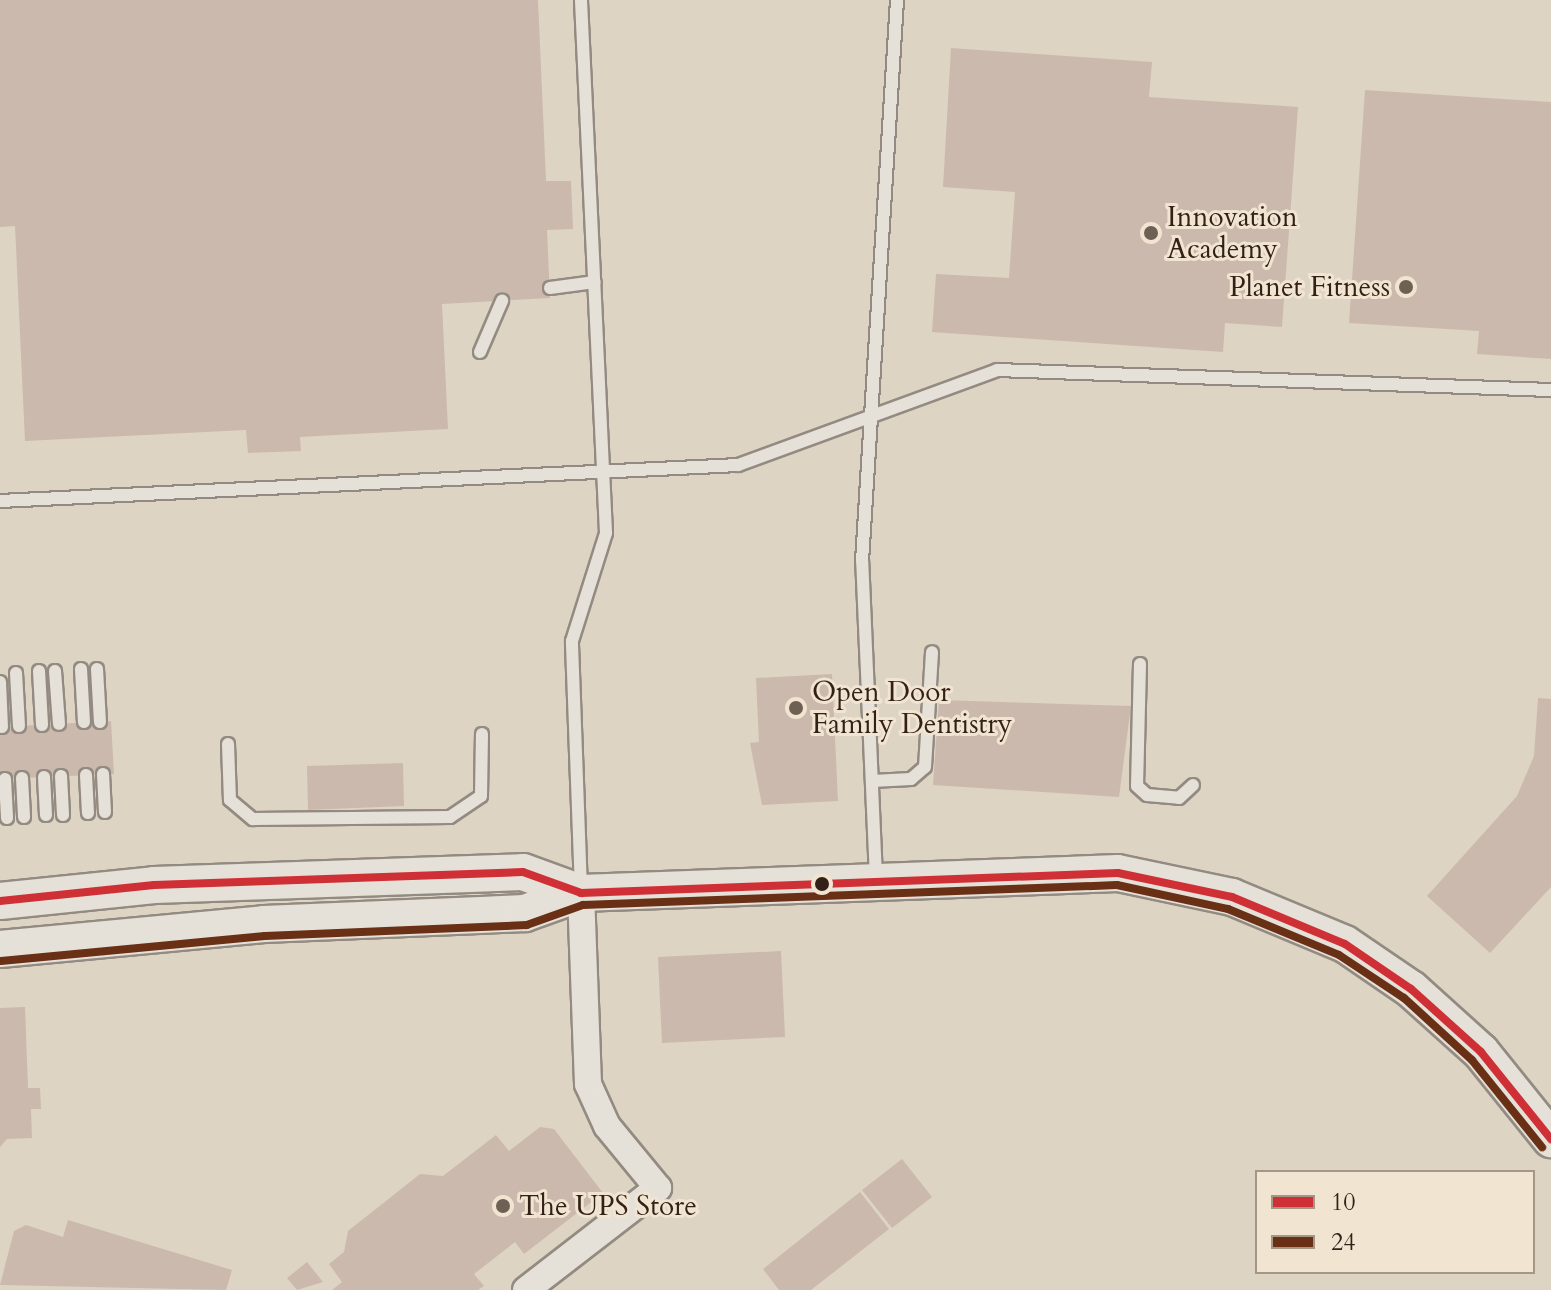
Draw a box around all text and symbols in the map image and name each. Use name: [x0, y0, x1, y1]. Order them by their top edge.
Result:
place label: Innovation Academy: [1167, 200, 1298, 266]
marker: Innovation Academy: [1142, 224, 1160, 242]
place label: Planet Fitness: [1229, 270, 1390, 304]
marker: Planet Fitness: [1397, 278, 1415, 296]
place label: Open Door Family Dentistry: [812, 675, 1012, 741]
marker: Open Door Family Dentistry: [787, 699, 805, 717]
unlabelled marker: [814, 876, 830, 892]
legend: [1255, 1170, 1535, 1274]
text: 10: [1331, 1186, 1356, 1219]
place label: The UPS Store: [519, 1189, 697, 1223]
marker: The UPS Store: [494, 1197, 512, 1215]
text: 24: [1331, 1226, 1356, 1259]

